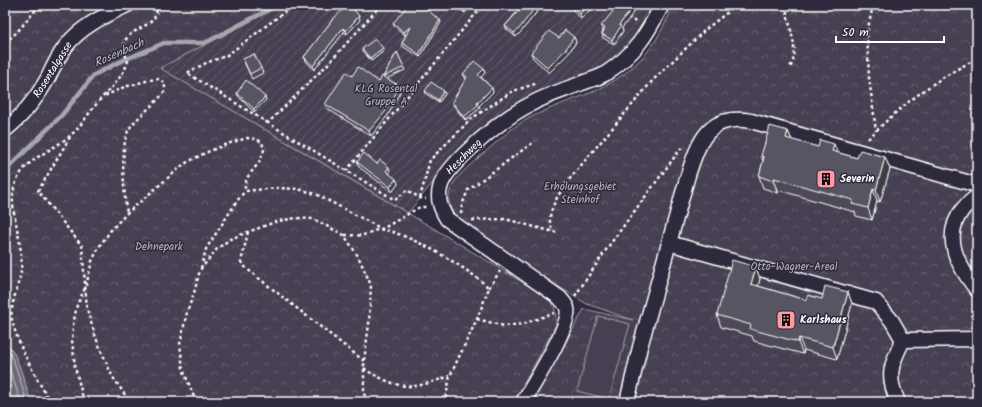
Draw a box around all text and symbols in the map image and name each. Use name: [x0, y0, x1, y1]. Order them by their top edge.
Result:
scale bar: [836, 18, 944, 44]
text: 50 m: [842, 23, 869, 42]
water label: Rosenbach: [91, 33, 149, 72]
street label: Rosentalgasse: [28, 38, 78, 102]
park label: KLG Rosental Gruppe A: [355, 80, 418, 111]
street label: Heschweg: [442, 135, 486, 179]
building icon: Severin: [815, 168, 837, 190]
place label: Severin: [840, 170, 874, 188]
park label: Erholungsgebiet Steinhof: [544, 178, 617, 209]
park label: Dehnepark: [135, 238, 184, 256]
park label: Otto-Wagner-Areal: [751, 258, 838, 276]
building icon: Karlshaus: [775, 309, 797, 331]
place label: Karlshaus: [800, 311, 847, 329]

